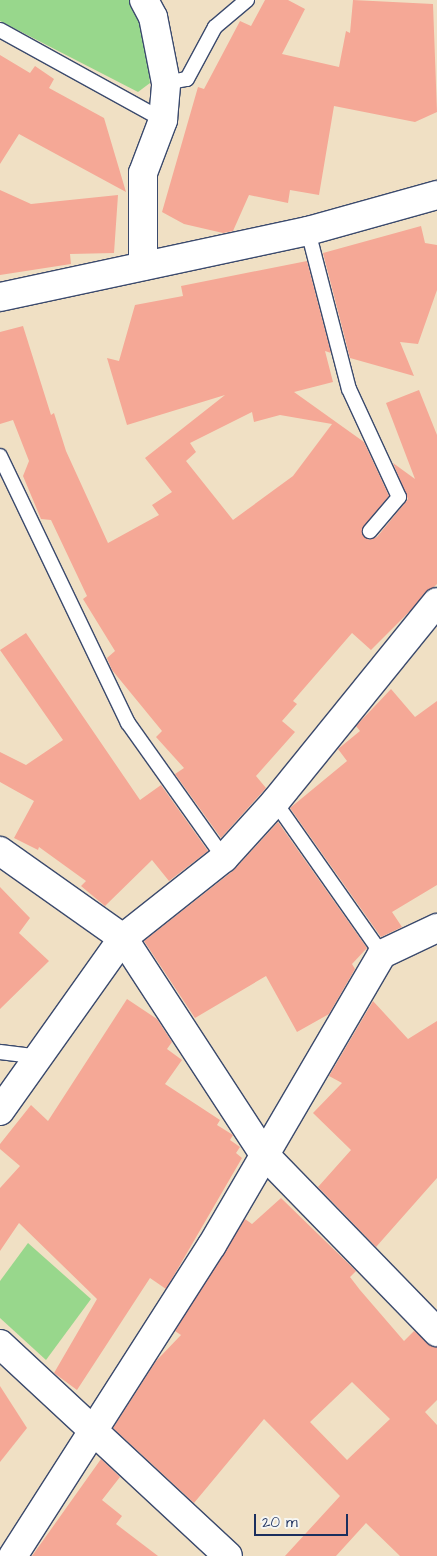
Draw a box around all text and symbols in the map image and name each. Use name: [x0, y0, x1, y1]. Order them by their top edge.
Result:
scale bar: [257, 1504, 351, 1536]
text: 20 m: [262, 1512, 298, 1533]

